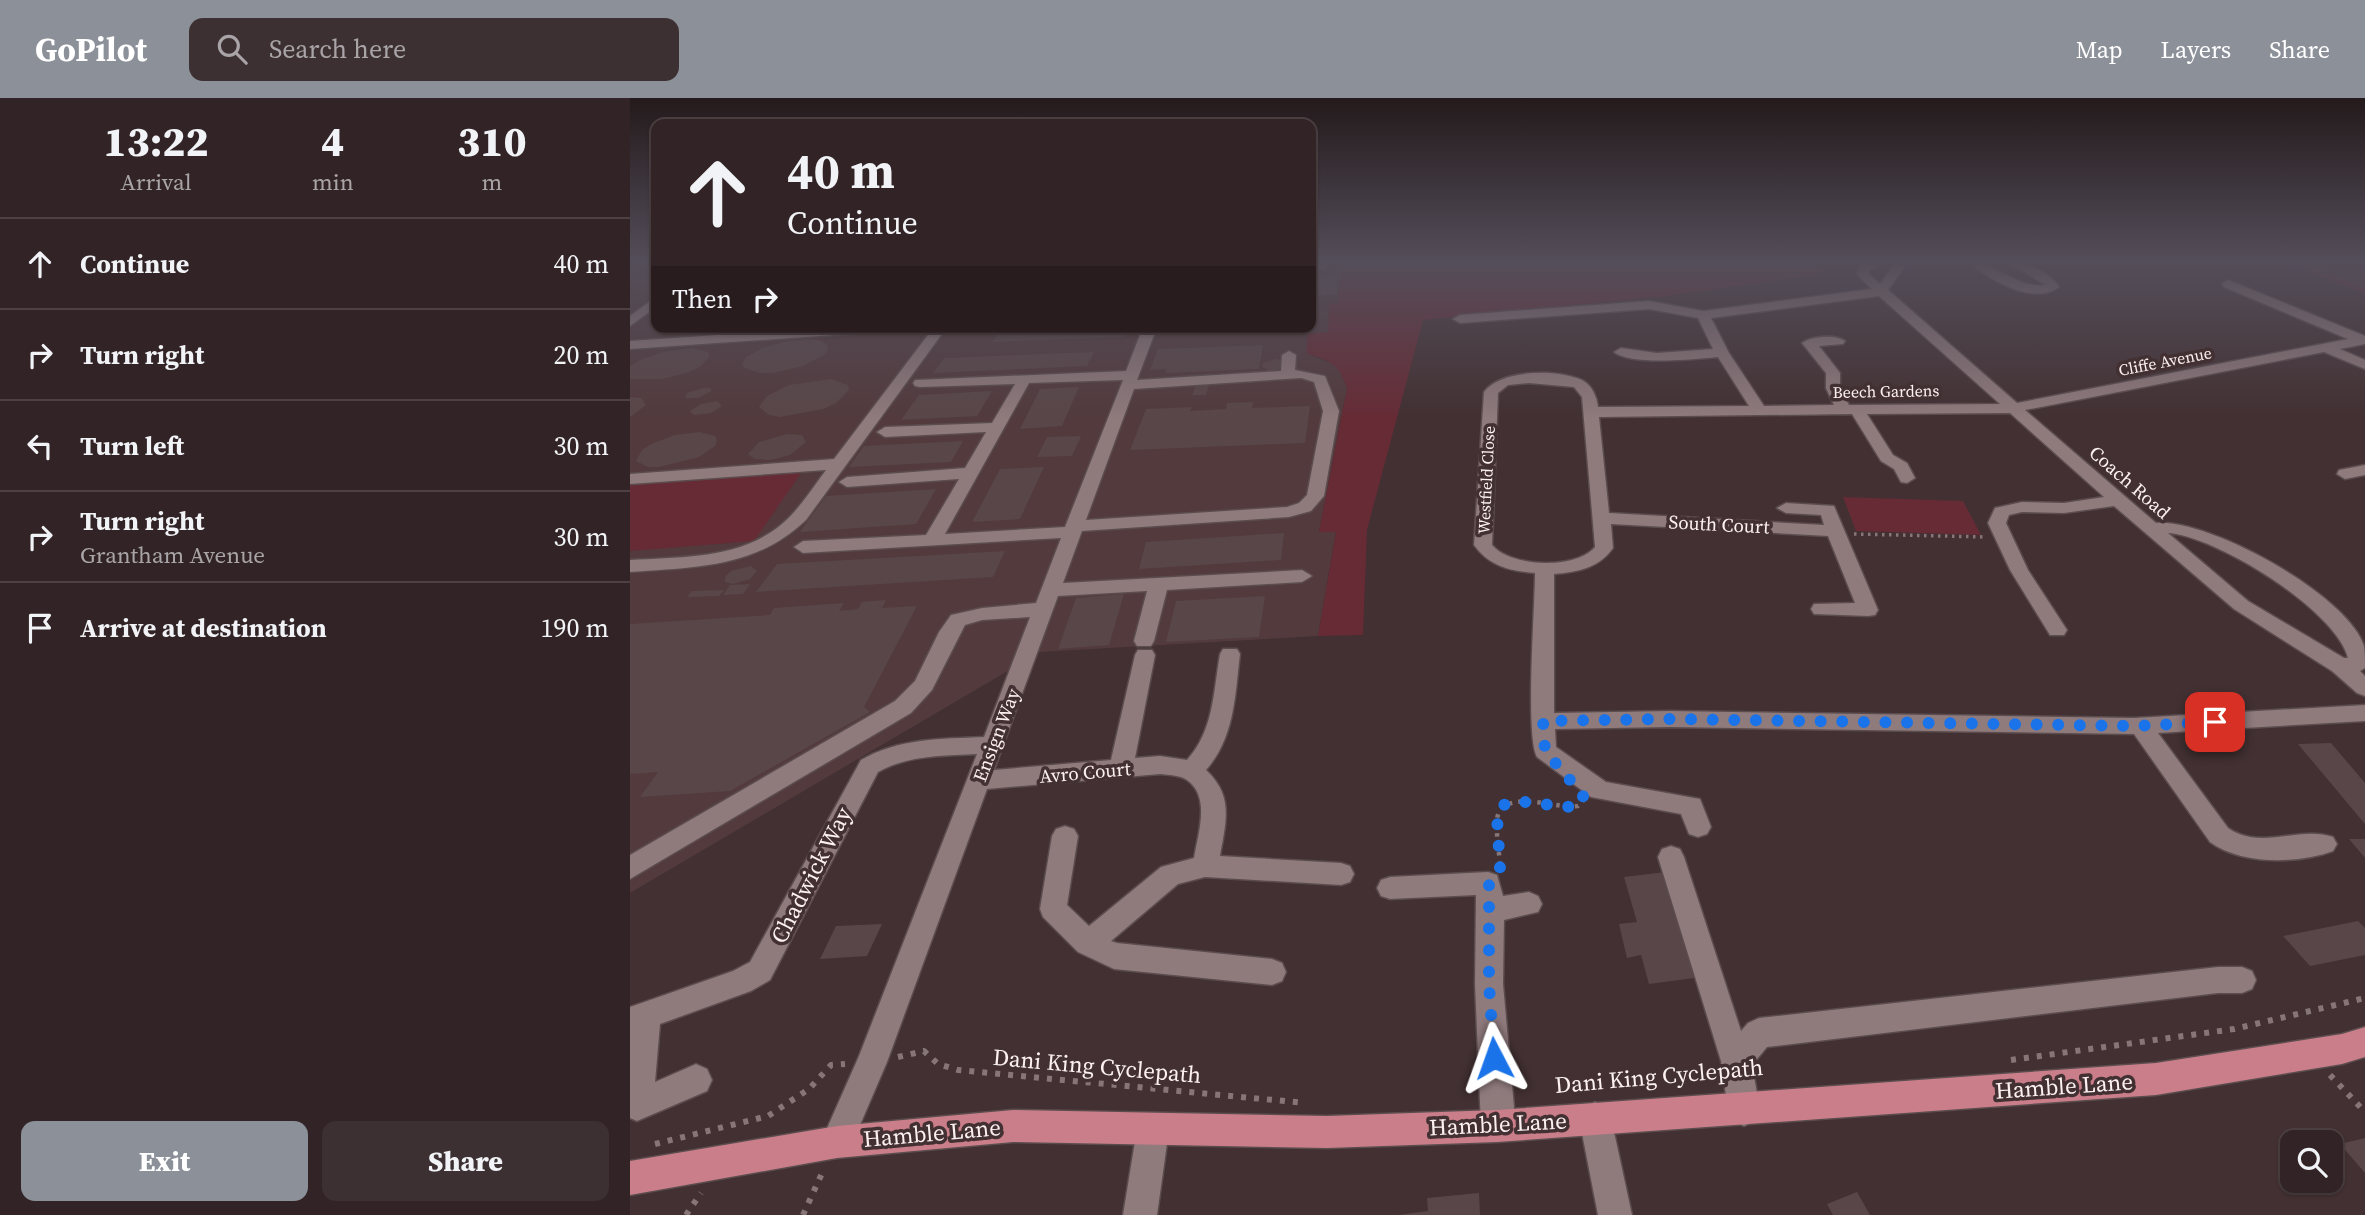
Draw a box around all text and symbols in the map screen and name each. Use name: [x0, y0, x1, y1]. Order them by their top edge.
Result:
search box: [189, 18, 679, 81]
text: GoPilot: [35, 27, 147, 72]
icon: search: [213, 30, 251, 68]
text: Search here: [269, 31, 406, 67]
text: Map: [2076, 33, 2123, 66]
text: Layers: [2161, 33, 2231, 66]
text: Share: [2269, 33, 2330, 66]
text: 13:22: [103, 112, 209, 170]
text: 4: [321, 112, 344, 170]
text: 310: [457, 112, 527, 170]
text: 40 m: [787, 137, 895, 204]
icon: ahead: [672, 147, 763, 238]
text: Arrival: [121, 166, 192, 198]
text: min: [312, 166, 354, 198]
text: m: [481, 166, 502, 198]
text: Continue: [787, 201, 918, 245]
icon: ahead: [21, 245, 59, 283]
text: Continue: [80, 246, 189, 282]
text: 40 m: [554, 246, 609, 282]
icon: right: [746, 280, 784, 318]
text: Then: [672, 281, 732, 317]
icon: right: [21, 336, 59, 374]
text: Turn right: [80, 337, 204, 373]
text: 20 m: [554, 337, 609, 373]
street label: Cliffe Avenue: [2117, 341, 2213, 381]
street label: Beech Gardens: [1832, 379, 1940, 403]
street label: Westfield Close: [1472, 425, 1500, 535]
icon: left: [21, 427, 59, 465]
text: Turn left: [80, 428, 184, 464]
text: 30 m: [554, 428, 609, 464]
street label: Coach Road: [2084, 439, 2176, 525]
text: Turn right: [80, 503, 204, 539]
street label: South Court: [1668, 508, 1771, 540]
icon: right: [21, 518, 59, 556]
text: 30 m: [554, 519, 609, 555]
text: Grantham Avenue: [80, 539, 265, 571]
icon: arrive: [21, 609, 59, 647]
text: Arrive at destination: [80, 610, 327, 646]
text: 190 m: [541, 610, 609, 646]
street label: Ensign Way: [966, 684, 1026, 786]
pin: [2185, 692, 2245, 752]
icon: arrive: [2196, 703, 2234, 741]
street label: Avro Court: [1038, 755, 1133, 789]
street label: Chadwick Way: [763, 801, 859, 949]
position arrow: [1457, 1021, 1531, 1095]
street label: Dani King Cyclepath: [991, 1041, 1203, 1091]
street label: Dani King Cyclepath: [1553, 1051, 1765, 1101]
street label: Hamble Lane: [1994, 1065, 2134, 1107]
street label: Hamble Lane: [1428, 1104, 1568, 1144]
street label: Hamble Lane: [862, 1111, 1002, 1155]
button: Exit: [21, 1121, 308, 1201]
button: Share: [322, 1121, 609, 1201]
map controls: [2280, 1130, 2343, 1193]
button: search: [2280, 1130, 2343, 1193]

